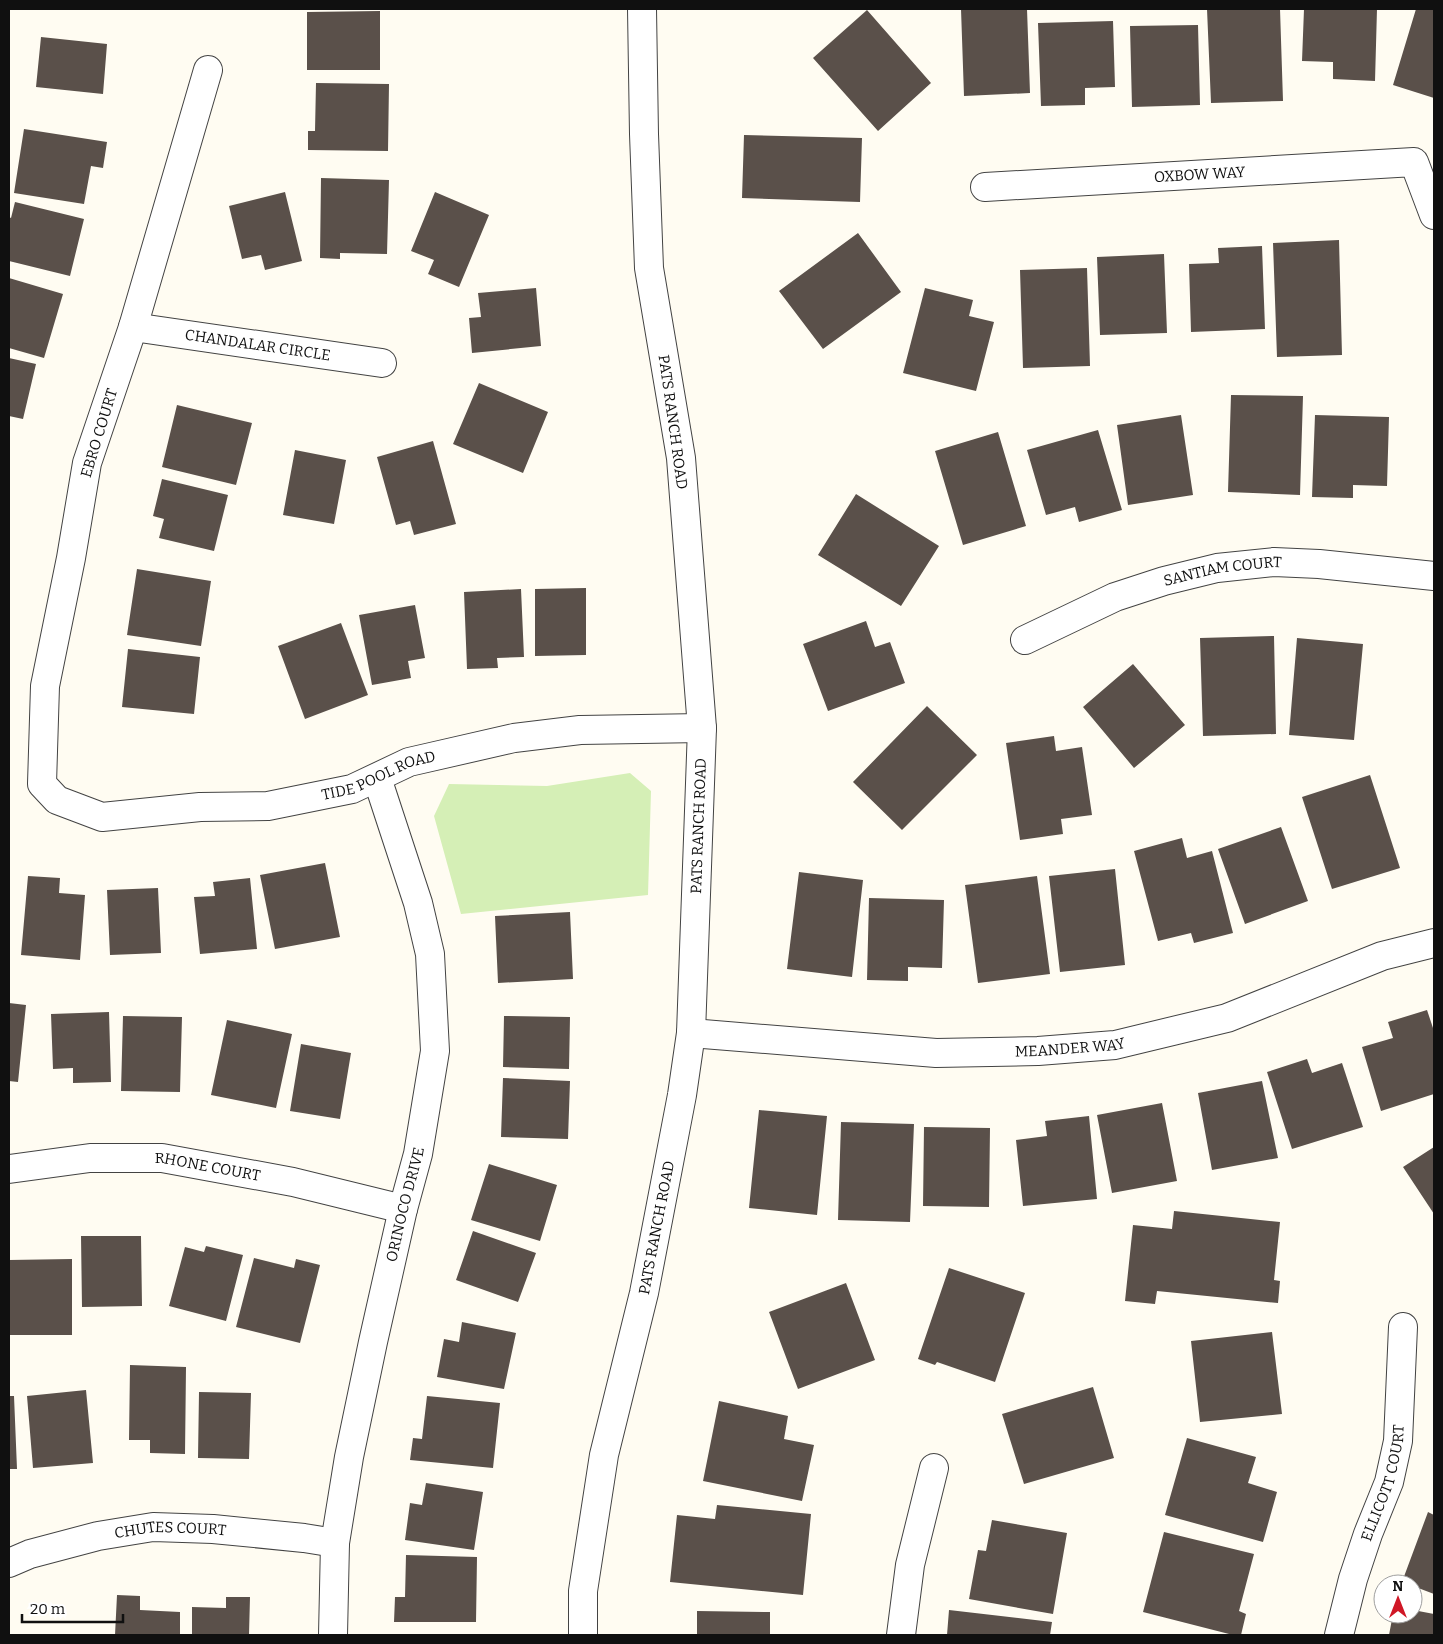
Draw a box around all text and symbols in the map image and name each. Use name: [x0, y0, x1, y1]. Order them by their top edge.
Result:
street label: OXBOW WAY: [1153, 163, 1246, 186]
street label: CHANDALAR CIRCLE: [184, 326, 332, 364]
street label: PATS RANCH ROAD: [655, 354, 691, 490]
street label: EBRO COURT: [77, 386, 121, 480]
street label: SANTIAM COURT: [1162, 553, 1282, 590]
street label: TIDE POOL ROAD: [320, 747, 437, 804]
street label: PATS RANCH ROAD: [687, 758, 710, 894]
street label: MEANDER WAY: [1015, 1034, 1127, 1060]
street label: ORINOCO DRIVE: [382, 1146, 428, 1264]
street label: RHONE COURT: [155, 1149, 262, 1185]
street label: PATS RANCH ROAD: [635, 1159, 678, 1296]
street label: ELLICOTT COURT: [1357, 1424, 1408, 1543]
street label: CHUTES COURT: [113, 1518, 227, 1542]
north arrow: [1373, 1574, 1423, 1624]
text: N: [1393, 1578, 1404, 1595]
scale bar: [22, 1592, 124, 1624]
text: 20 m: [30, 1600, 66, 1618]

